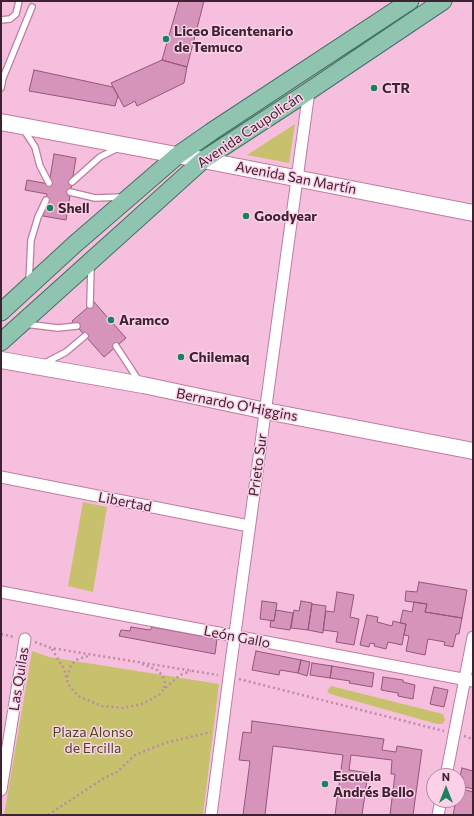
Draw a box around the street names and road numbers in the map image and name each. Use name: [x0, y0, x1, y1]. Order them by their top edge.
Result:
street label: Avenida Caupolicán: [194, 88, 306, 172]
street label: Avenida San Martín: [234, 158, 358, 198]
street label: Bernardo O'Higgins: [175, 385, 299, 425]
street label: Prieto Sur: [245, 432, 271, 498]
street label: Libertad: [97, 489, 153, 515]
street label: León Gallo: [202, 622, 272, 652]
street label: Las Quilas: [6, 646, 32, 712]

